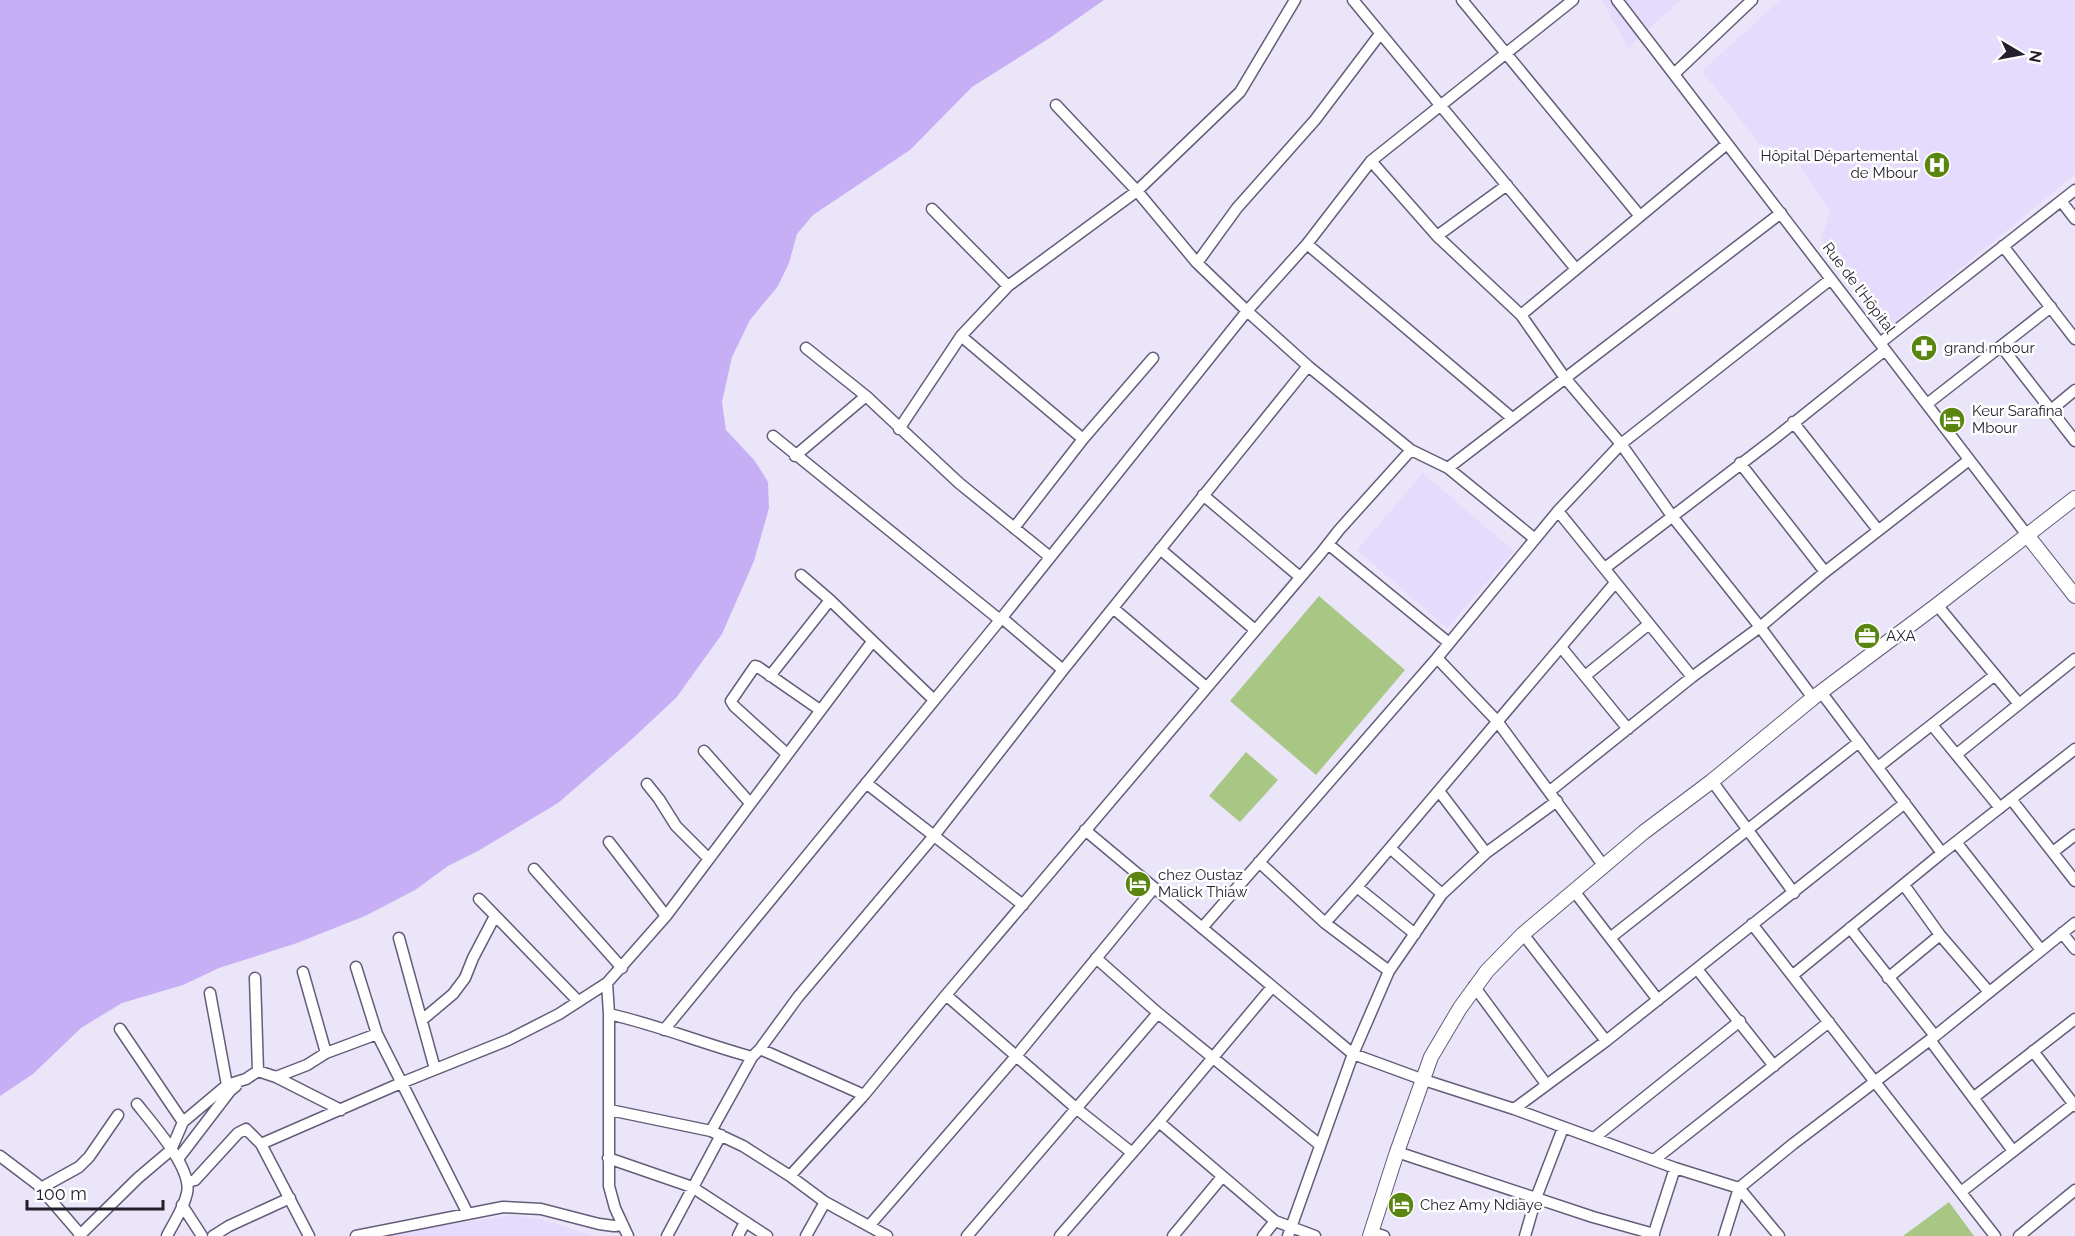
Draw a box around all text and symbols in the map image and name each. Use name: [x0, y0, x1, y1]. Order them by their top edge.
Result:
north arrow: [1991, 24, 2051, 84]
text: N: [2025, 49, 2046, 64]
place label: Hôpital Départemental de Mbour: [1760, 147, 1919, 182]
hospital icon: Hôpital Départemental de Mbour: [1922, 150, 1952, 180]
street label: Rue de l'Hôpital: [1819, 239, 1900, 338]
pharmacy icon: grand mbour: [1909, 333, 1939, 363]
place label: grand mbour: [1944, 339, 2035, 357]
place label: Keur Sarafina Mbour: [1972, 402, 2063, 437]
hotel icon: Keur Sarafina Mbour: [1937, 405, 1967, 435]
office icon: AXA: [1852, 621, 1882, 651]
place label: AXA: [1886, 627, 1916, 645]
place label: chez Oustaz Malick Thiaw: [1158, 866, 1247, 901]
hotel icon: chez Oustaz Malick Thiaw: [1123, 869, 1153, 899]
scale bar: [27, 1173, 164, 1211]
text: 100 m: [36, 1183, 87, 1204]
hotel icon: Chez Amy Ndiaye: [1386, 1190, 1416, 1220]
place label: Chez Amy Ndiaye: [1420, 1196, 1543, 1214]

